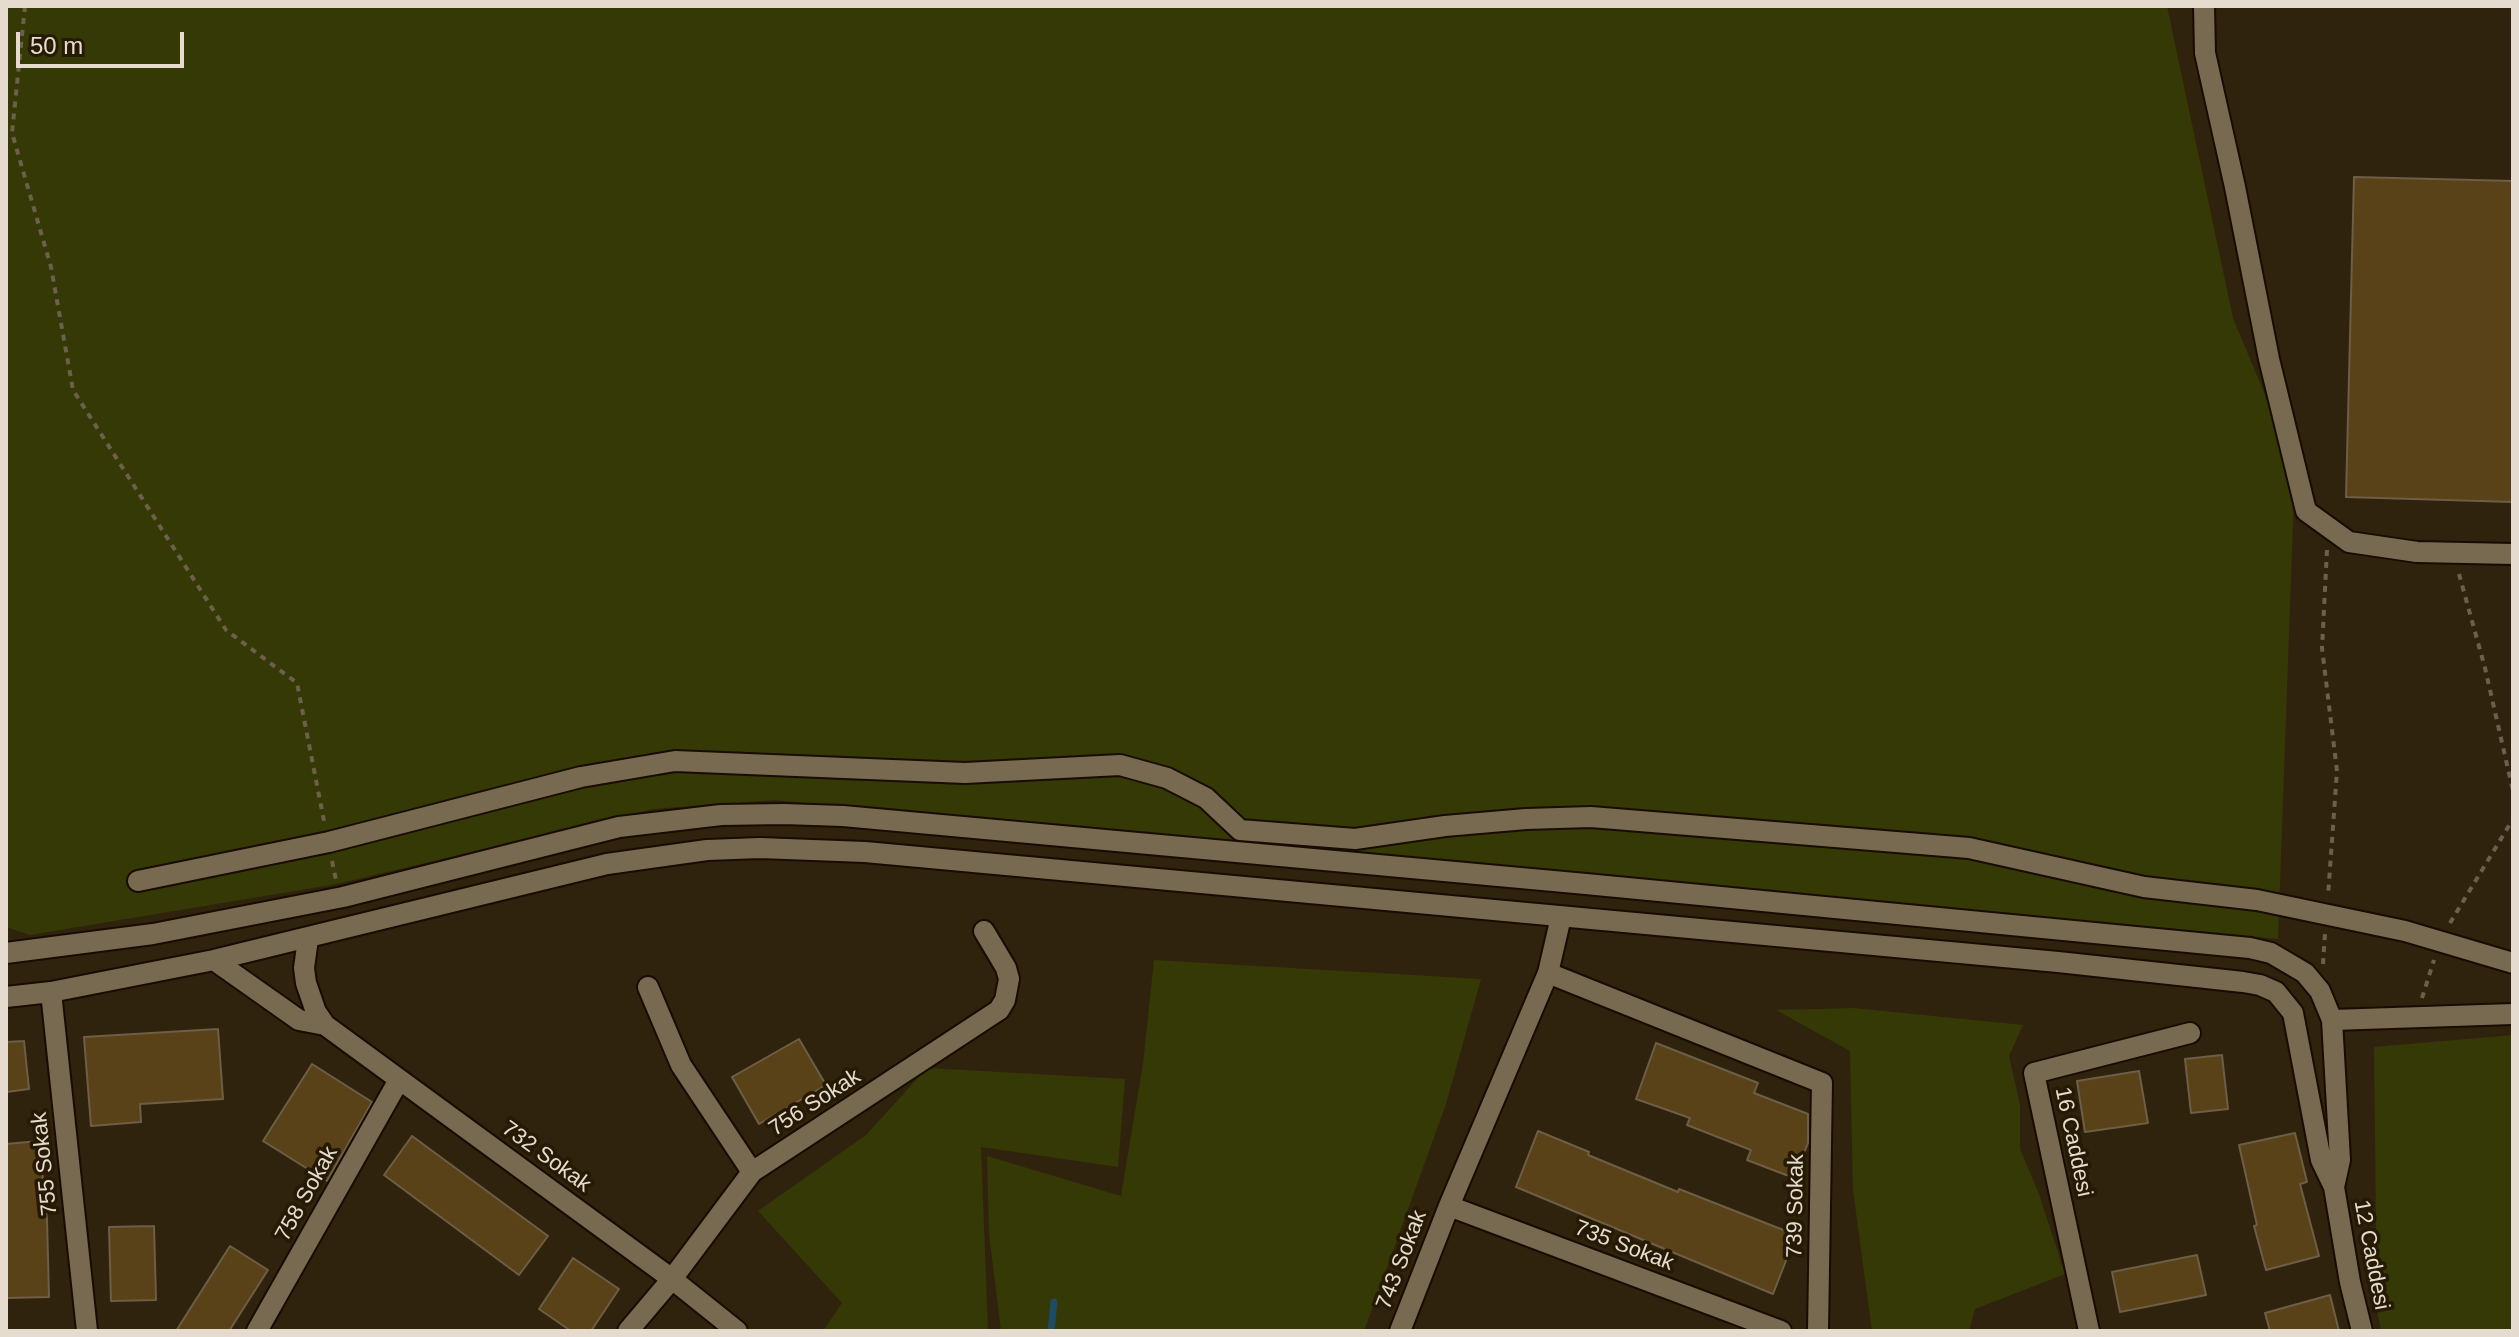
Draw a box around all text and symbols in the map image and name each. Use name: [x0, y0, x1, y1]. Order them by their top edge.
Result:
scale bar: [20, 16, 188, 66]
text: 50 m: [30, 32, 83, 59]
street label: 756 Sokak: [764, 1064, 866, 1142]
street label: 16 Caddesi: [2049, 1085, 2097, 1199]
street label: 755 Sokak: [26, 1111, 64, 1217]
street label: 732 Sokak: [496, 1116, 596, 1198]
street label: 758 Sokak: [270, 1142, 344, 1246]
street label: 739 Sokak: [1782, 1154, 1810, 1258]
street label: 12 Caddesi: [2347, 1198, 2395, 1312]
street label: 743 Sokak: [1371, 1207, 1433, 1313]
street label: 735 Sokak: [1571, 1215, 1677, 1277]

